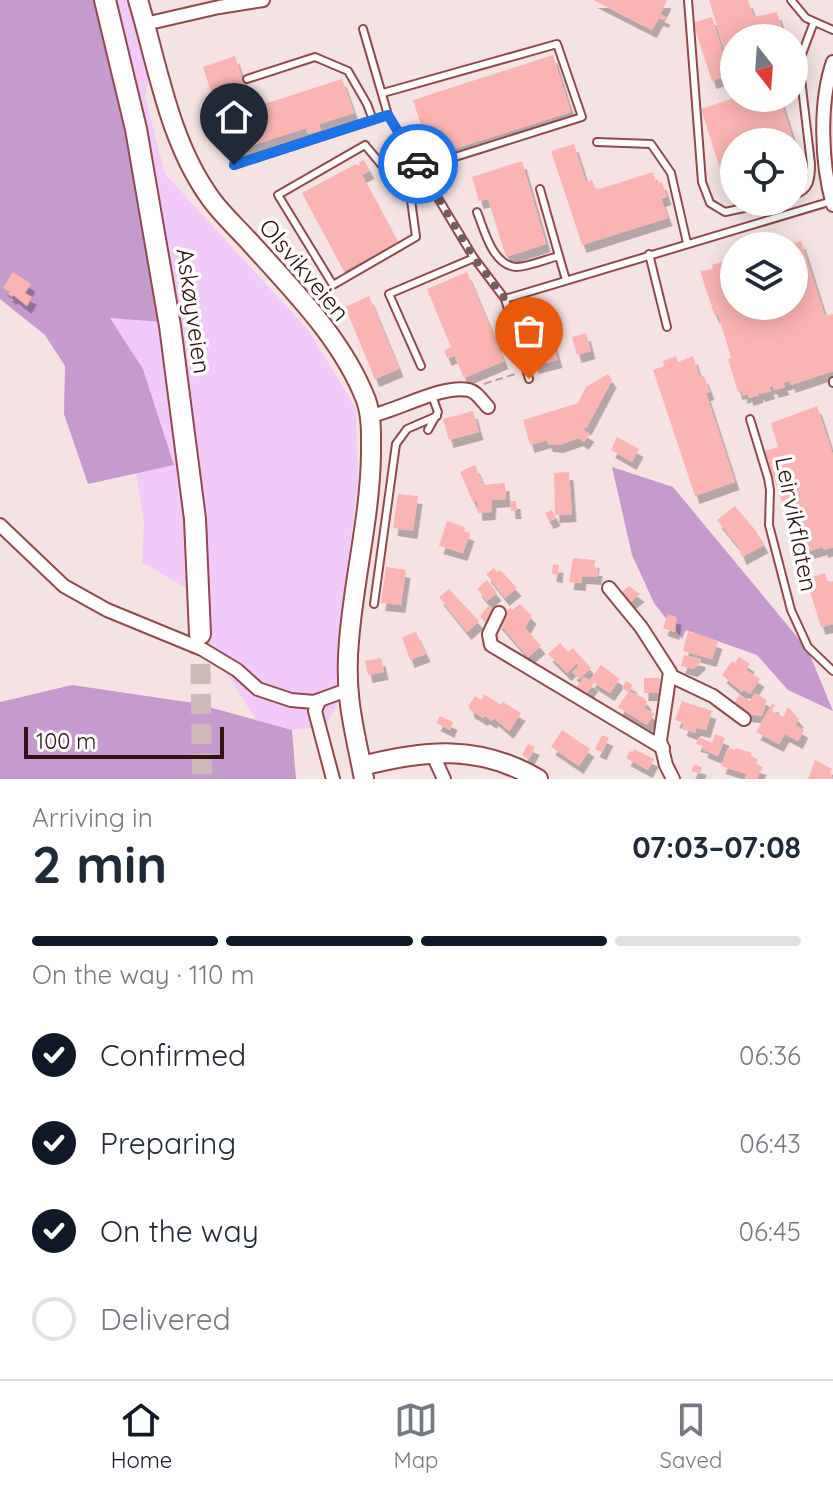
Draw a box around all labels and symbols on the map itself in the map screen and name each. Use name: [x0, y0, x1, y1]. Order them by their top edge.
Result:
north arrow: [720, 24, 808, 112]
pin: [200, 83, 268, 165]
courier: [378, 124, 458, 204]
street label: Olsvikveien: [253, 212, 356, 327]
street label: Askøyveien: [170, 246, 218, 376]
pin: [495, 297, 563, 379]
street label: Leirvikflaten: [769, 454, 825, 594]
scale bar: [24, 723, 224, 759]

